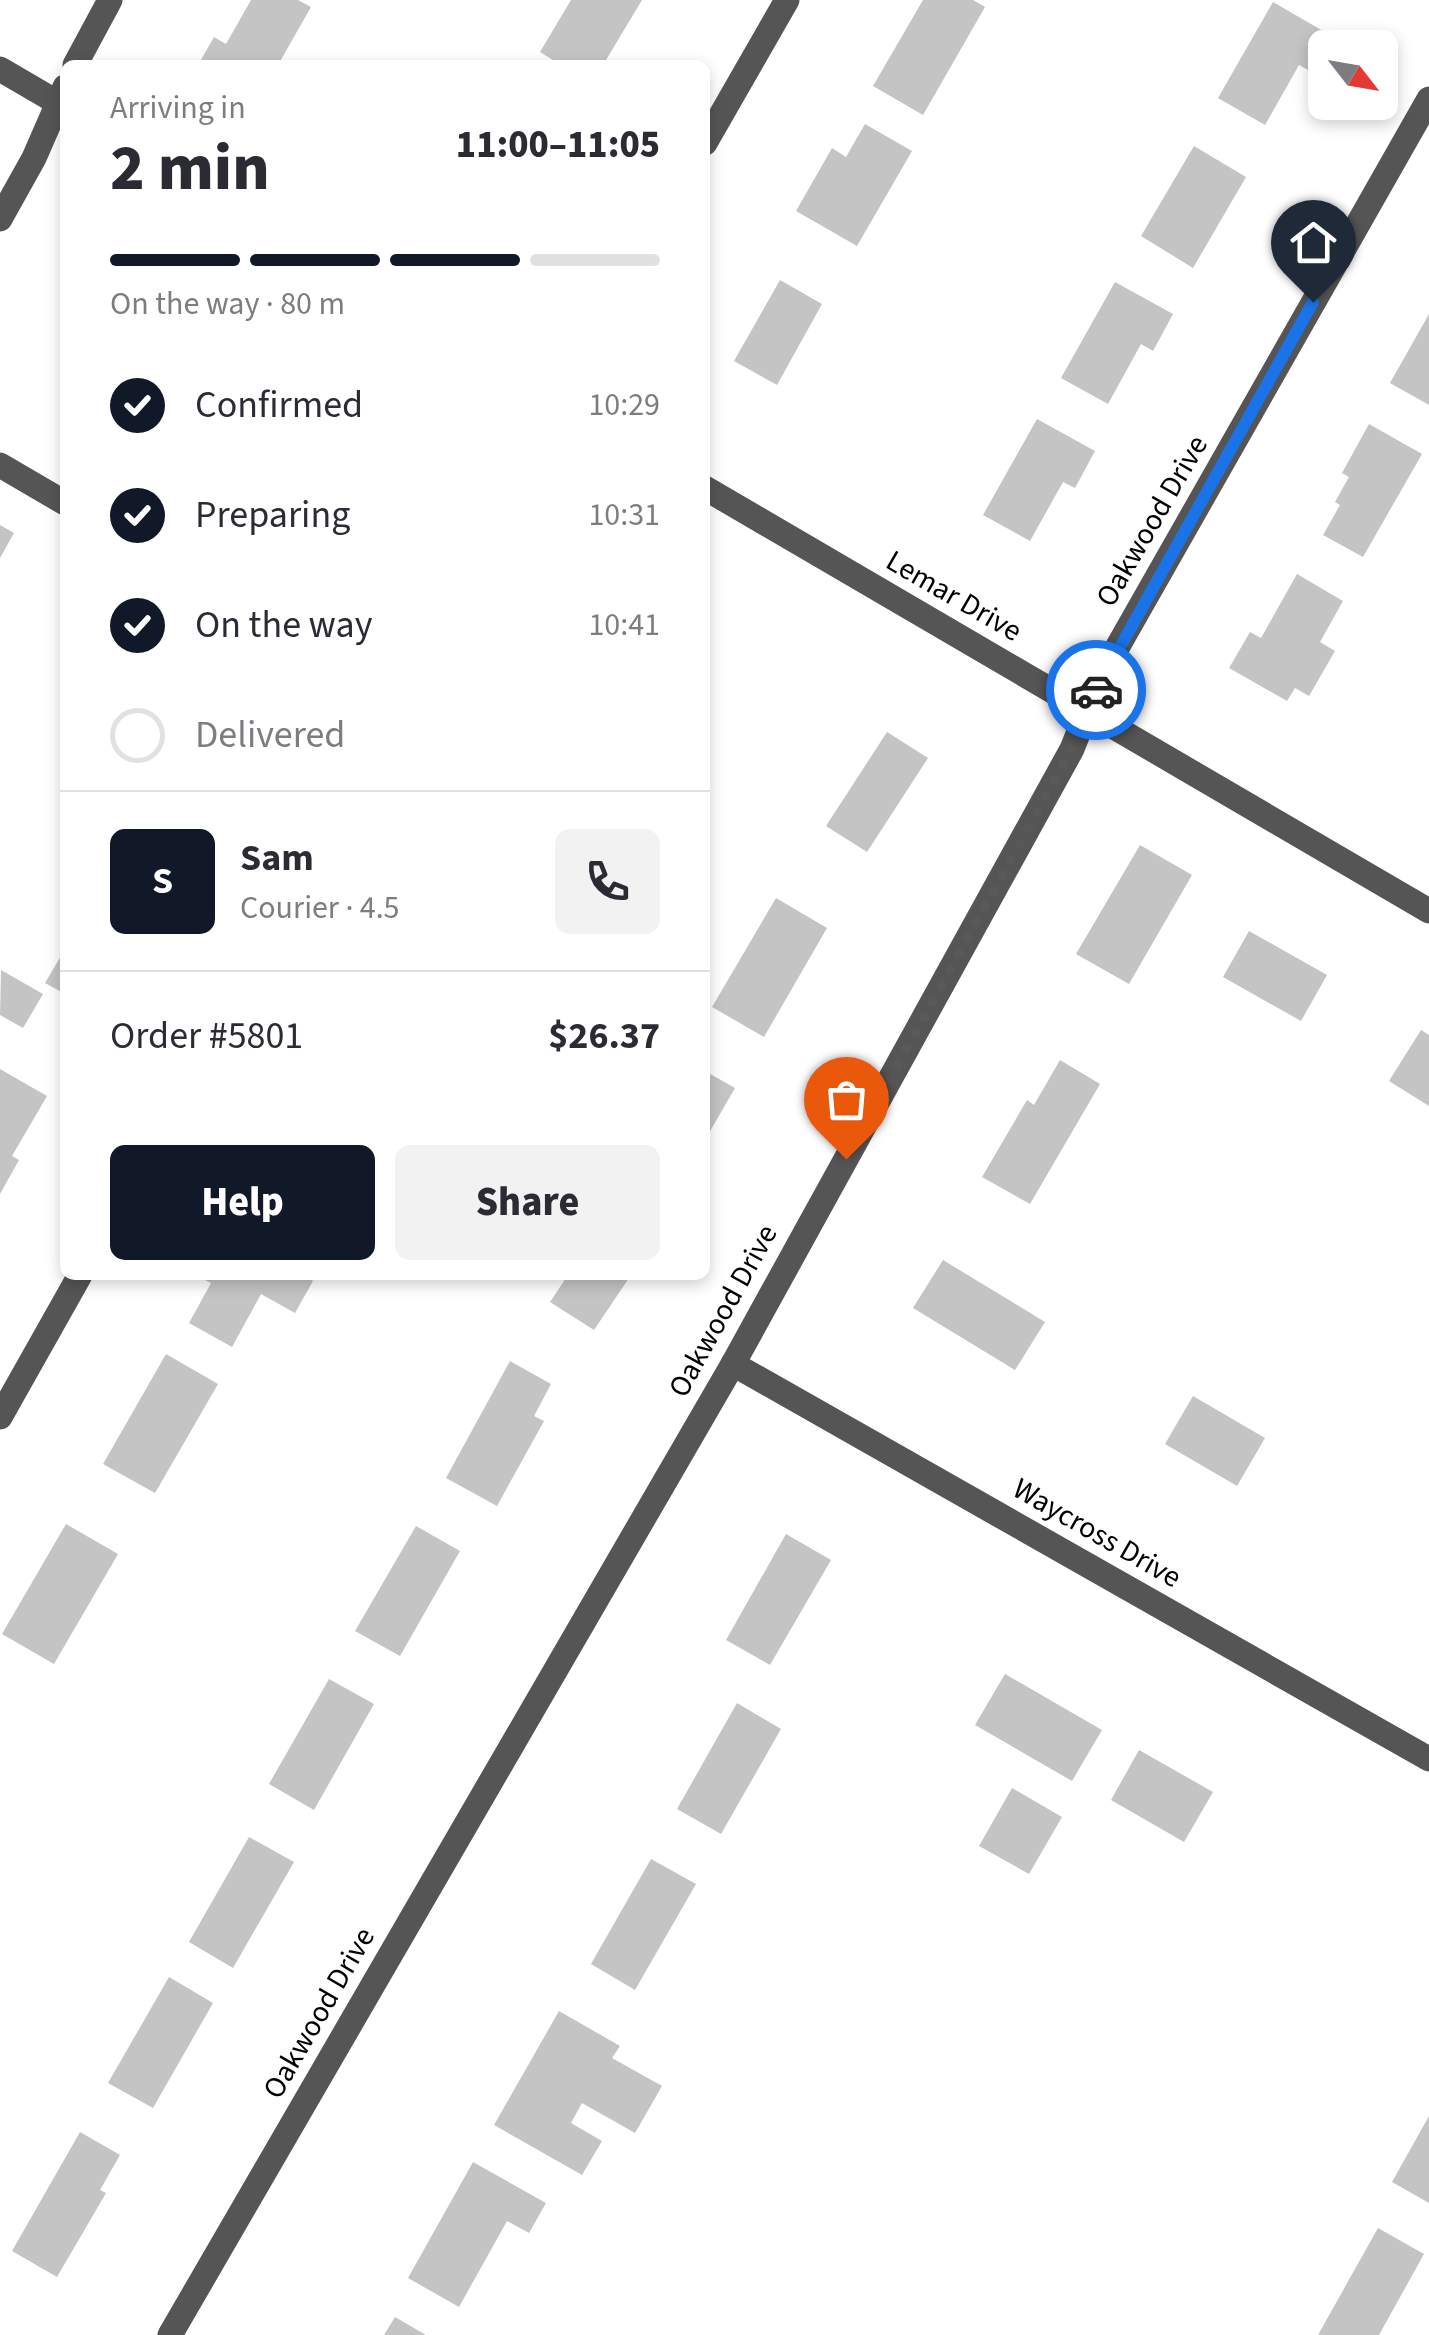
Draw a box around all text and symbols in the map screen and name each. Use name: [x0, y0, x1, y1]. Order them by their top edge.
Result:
north arrow: [1308, 30, 1398, 120]
map controls: [1308, 30, 1398, 120]
text: Arriving in: [110, 85, 246, 131]
text: 11:00–11:05: [456, 118, 660, 172]
text: 2 min: [110, 122, 270, 215]
pin: [1271, 200, 1356, 303]
icon: home: [1286, 215, 1341, 270]
text: On the way · 80 m: [110, 281, 345, 327]
icon: check: [110, 378, 165, 433]
text: Confirmed: [195, 378, 363, 432]
text: 10:29: [588, 382, 660, 428]
street label: Oakwood Drive: [1085, 427, 1219, 615]
icon: check: [110, 488, 165, 543]
text: Preparing: [195, 488, 350, 542]
text: 10:31: [588, 492, 660, 538]
street label: Lemar Drive: [878, 540, 1030, 652]
icon: check: [110, 598, 165, 653]
text: On the way: [195, 598, 372, 652]
text: 10:41: [588, 602, 660, 648]
courier: [1046, 640, 1146, 740]
icon: car: [1069, 663, 1124, 718]
text: Delivered: [195, 708, 345, 762]
button: phone: [555, 829, 660, 934]
text: Sam: [240, 831, 314, 885]
text: S: [152, 854, 173, 908]
text: Courier · 4.5: [240, 885, 400, 931]
text: Order #5801: [110, 1009, 303, 1063]
text: $26.37: [548, 1009, 660, 1063]
pin: [804, 1057, 889, 1160]
icon: bag: [819, 1072, 874, 1127]
button: Help: [110, 1145, 375, 1260]
button: Share: [395, 1145, 660, 1260]
street label: Oakwood Drive: [658, 1217, 788, 1405]
street label: Waycross Drive: [1005, 1467, 1189, 1599]
street label: Oakwood Drive: [252, 1919, 386, 2107]

